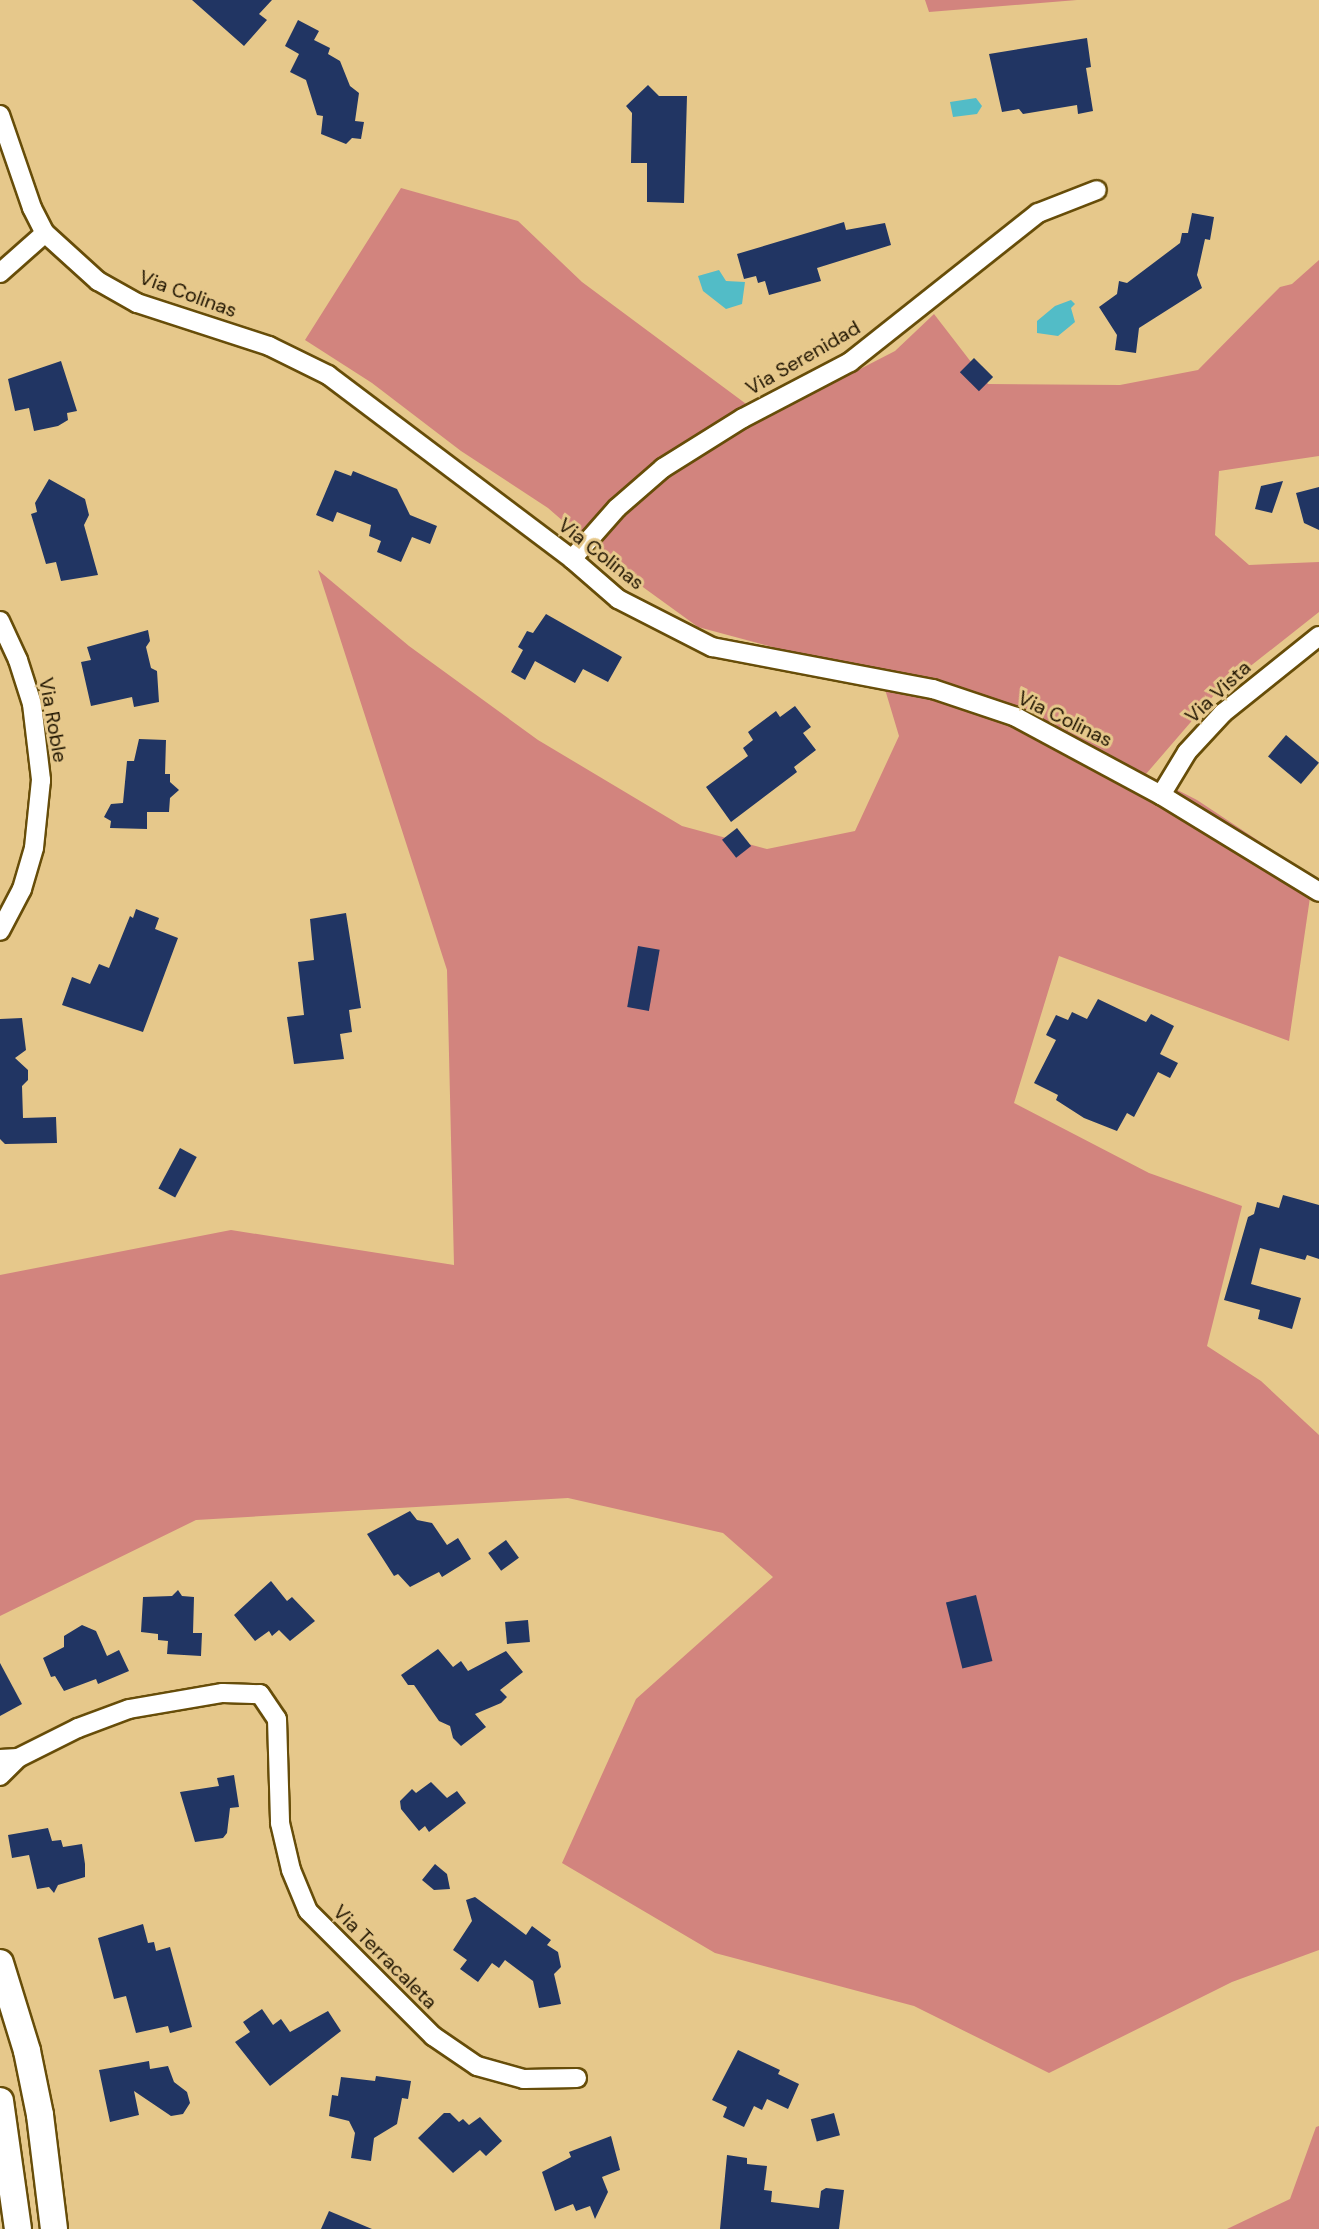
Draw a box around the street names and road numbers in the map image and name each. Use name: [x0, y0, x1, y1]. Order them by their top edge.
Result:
street label: Via Colinas: [136, 265, 240, 323]
street label: Via Serenidad: [742, 316, 864, 400]
street label: Via Colinas: [553, 513, 649, 595]
street label: Via Vista: [1180, 656, 1256, 728]
street label: Via Roble: [34, 676, 72, 764]
street label: Via Colinas: [1014, 686, 1116, 752]
street label: Via Terracaleta: [328, 1900, 442, 2014]

